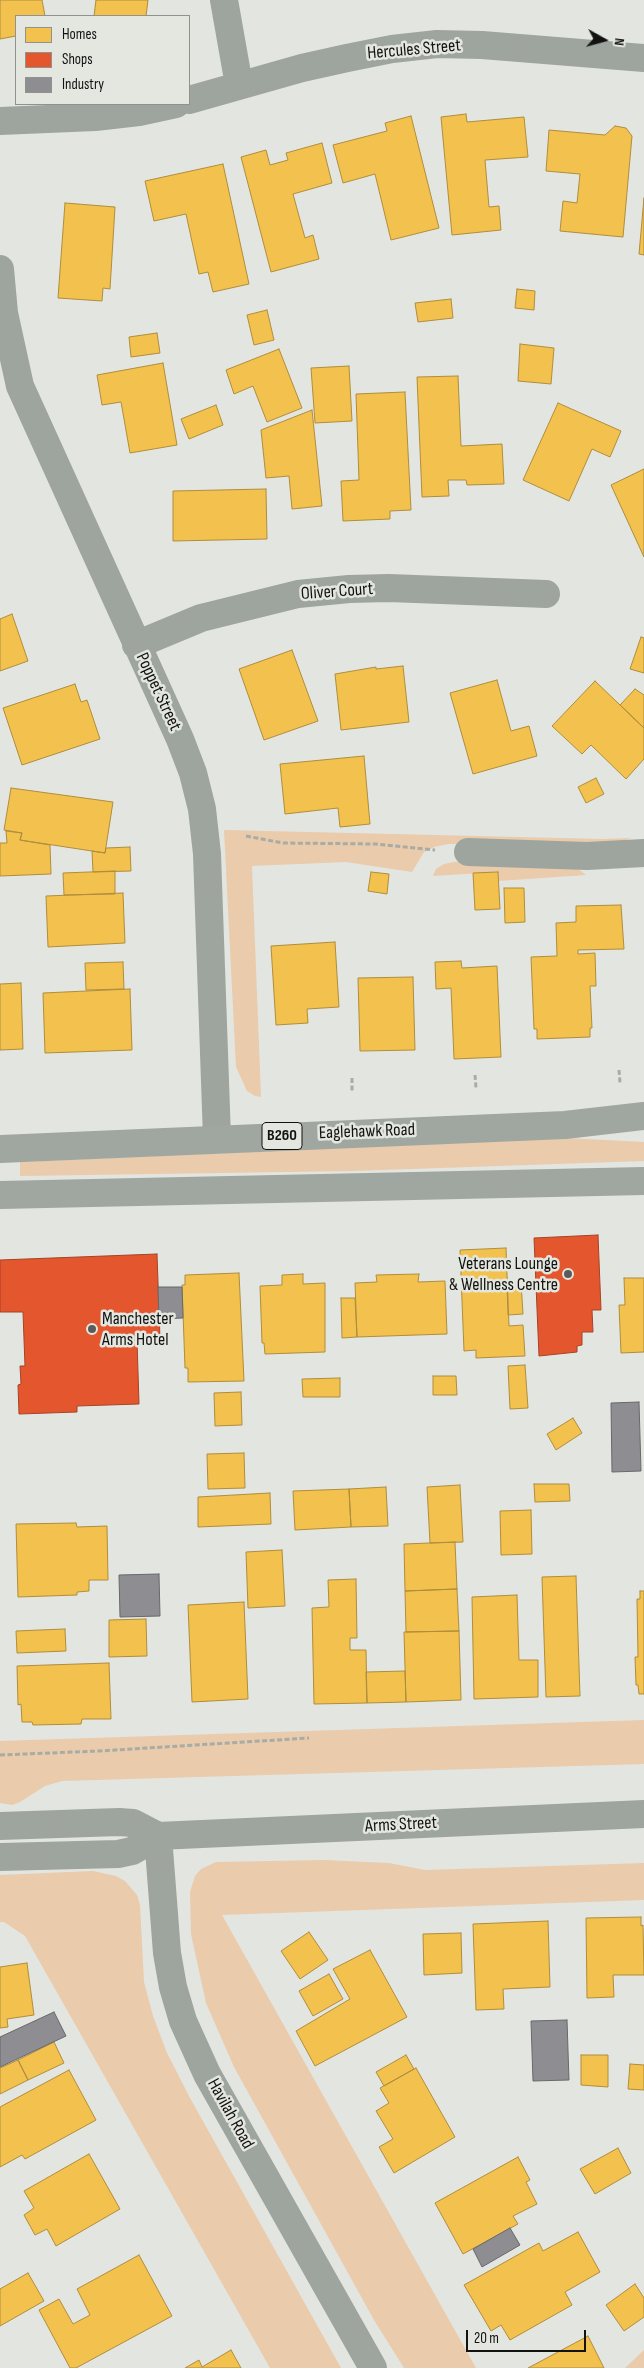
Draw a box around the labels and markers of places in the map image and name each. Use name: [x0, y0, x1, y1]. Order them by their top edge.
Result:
place label: Veterans Lounge & Wellness Centre: [449, 1253, 558, 1296]
marker: Veterans Lounge & Wellness Centre: [562, 1268, 574, 1280]
place label: Manchester Arms Hotel: [102, 1308, 174, 1350]
marker: Manchester Arms Hotel: [86, 1323, 98, 1335]

